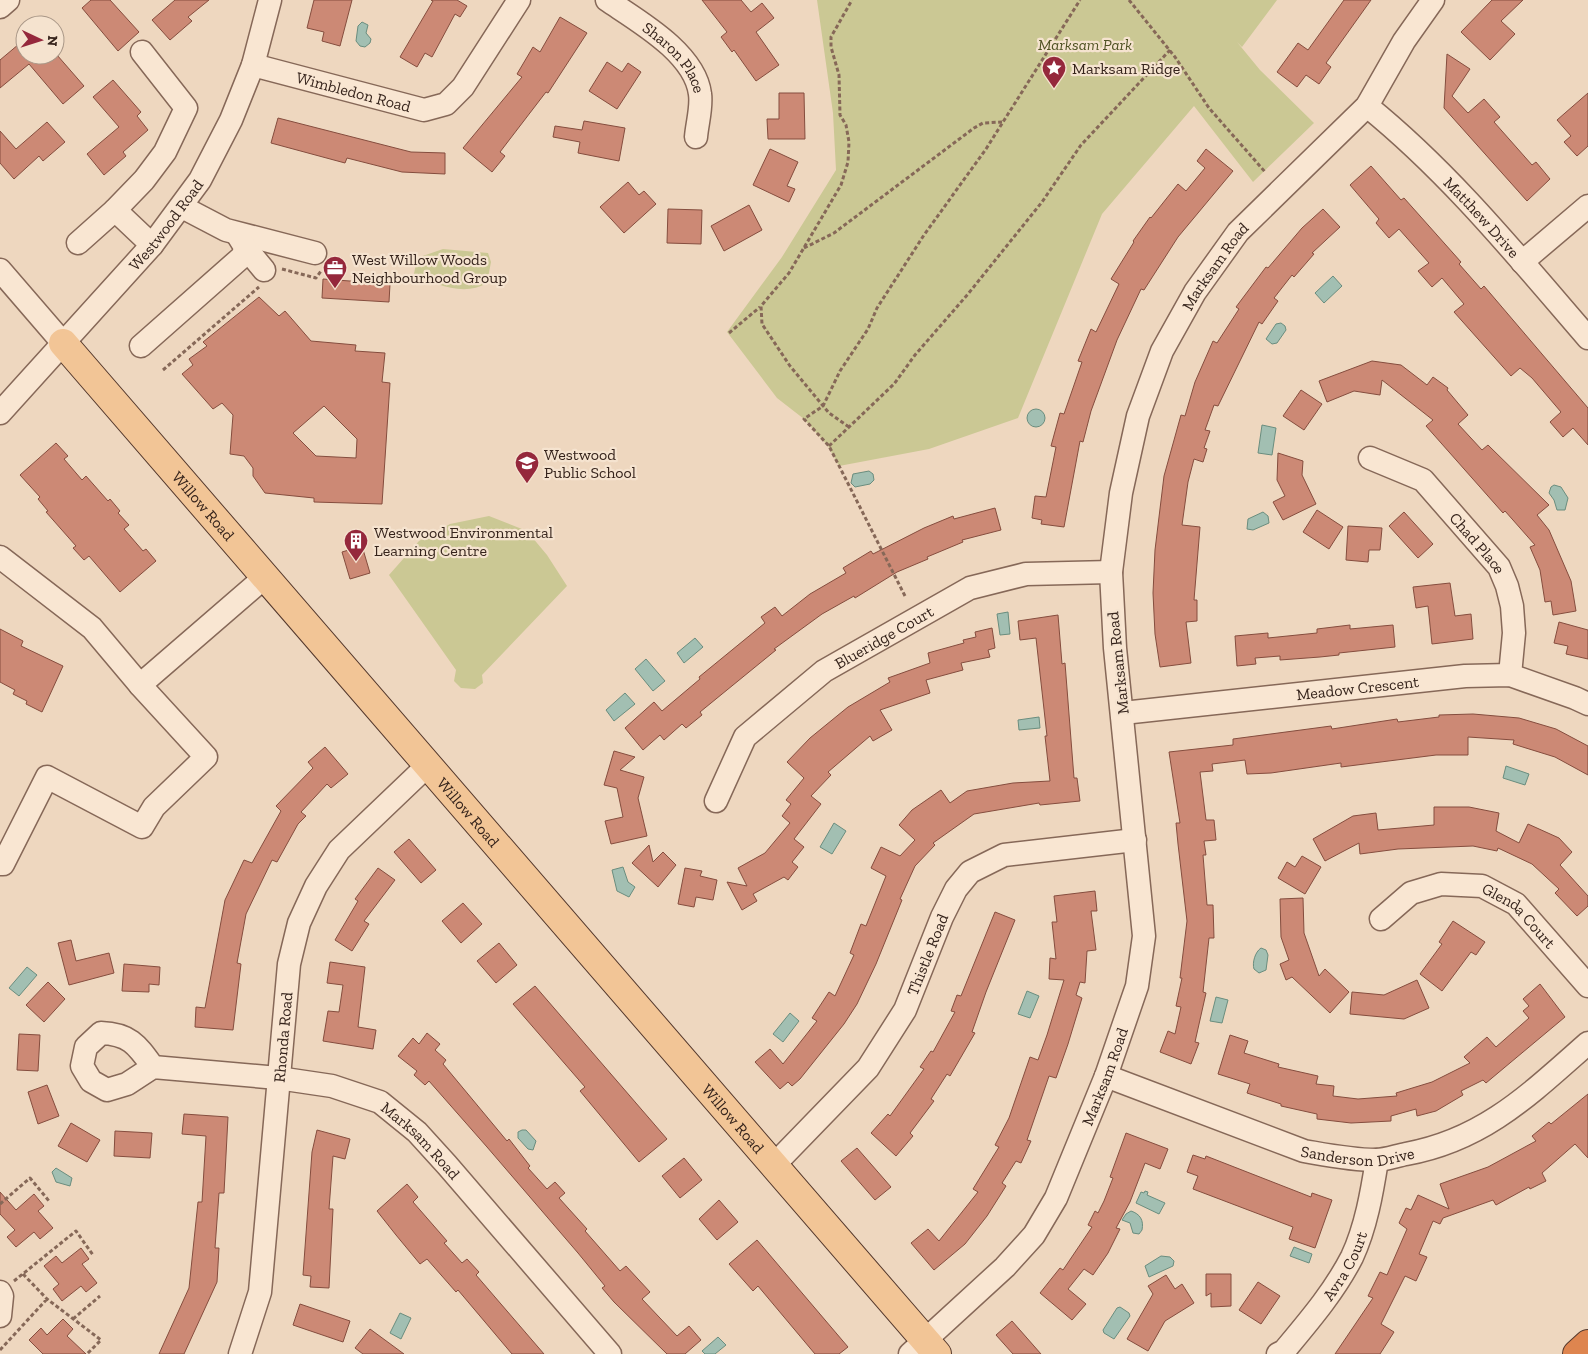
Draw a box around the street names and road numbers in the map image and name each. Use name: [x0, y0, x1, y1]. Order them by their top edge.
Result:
street label: Sharon Place: [639, 18, 709, 95]
street label: Wimbledon Road: [294, 67, 413, 116]
street label: Matthew Drive: [1440, 173, 1524, 261]
street label: Westwood Road: [124, 175, 207, 274]
street label: Marksam Road: [1177, 218, 1252, 313]
street label: Willow Road: [168, 467, 239, 544]
street label: Chad Place: [1446, 508, 1510, 576]
street label: Blueridge Court: [831, 601, 937, 673]
street label: Marksam Road: [1103, 610, 1133, 715]
street label: Meadow Crescent: [1295, 672, 1420, 704]
street label: Willow Road: [433, 773, 504, 851]
street label: Glenda Court: [1479, 878, 1560, 952]
street label: Thistle Road: [902, 911, 952, 998]
street label: Rhonda Road: [269, 991, 296, 1083]
street label: Marksam Road: [1077, 1025, 1132, 1128]
street label: Willow Road: [698, 1080, 769, 1157]
street label: Marksam Road: [378, 1097, 464, 1183]
street label: Sanderson Drive: [1300, 1141, 1416, 1170]
street label: Avra Court: [1318, 1229, 1371, 1304]

